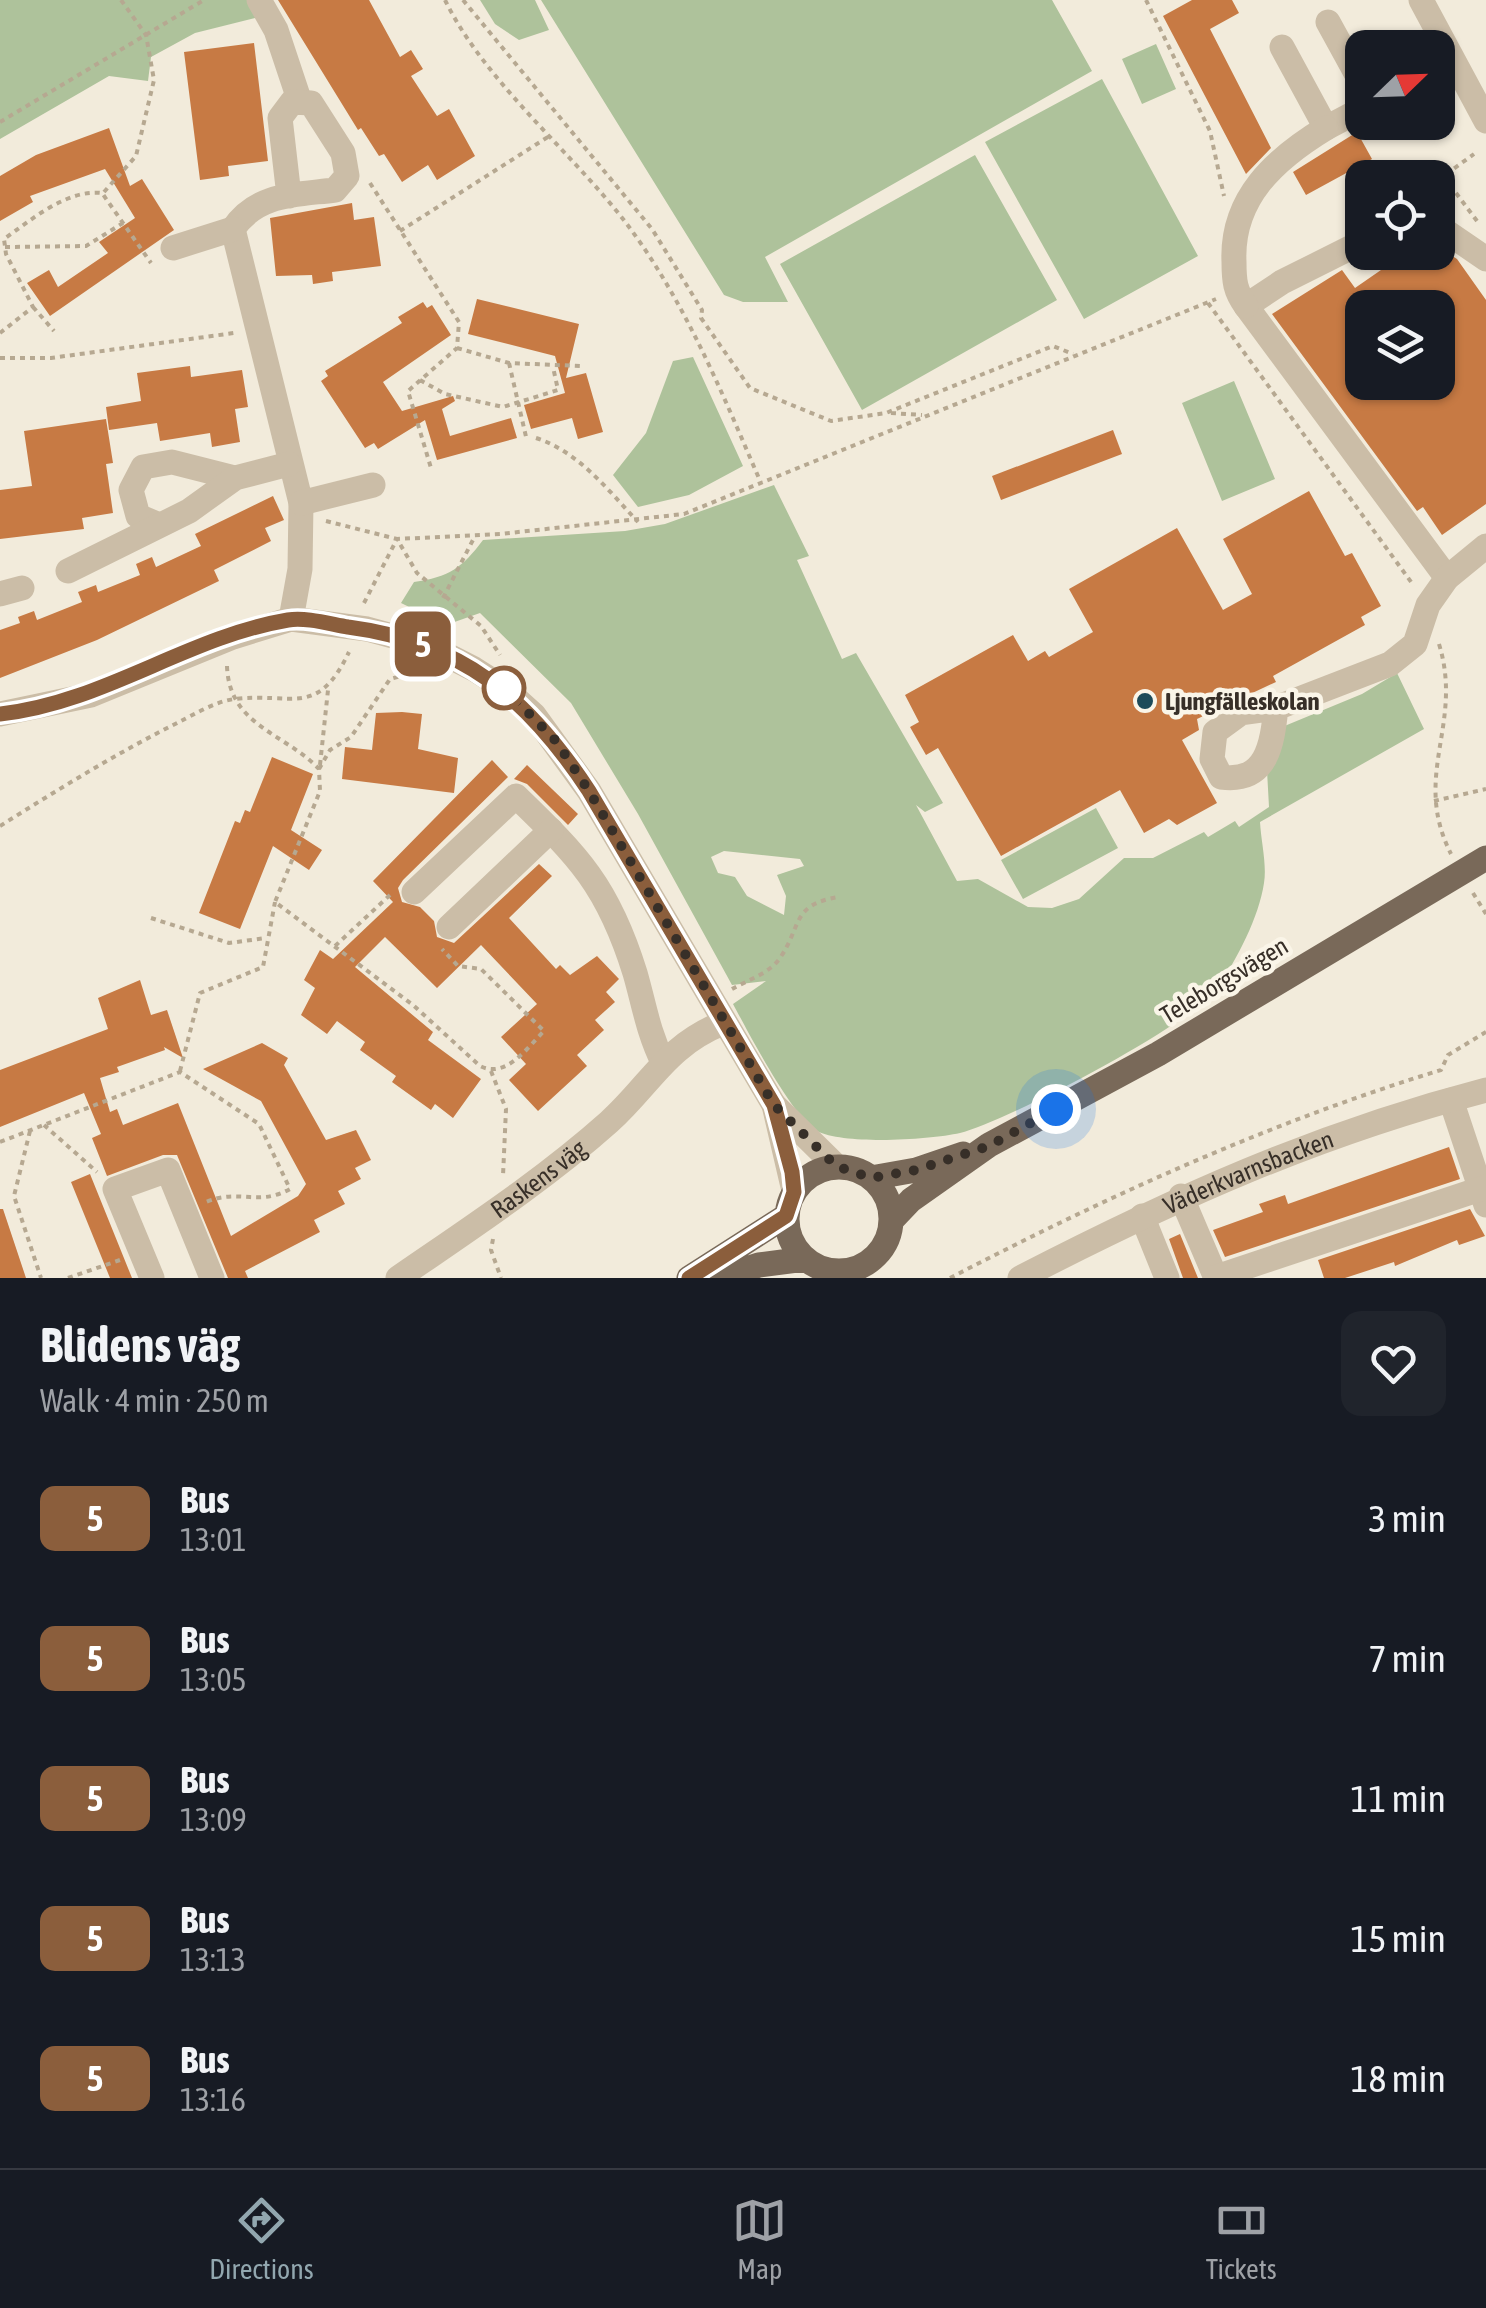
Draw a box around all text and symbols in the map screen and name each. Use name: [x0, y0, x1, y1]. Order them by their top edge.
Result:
north arrow: [1345, 30, 1455, 140]
map controls: [1345, 30, 1455, 400]
button: locate: [1345, 160, 1455, 270]
button: layers: [1345, 290, 1455, 400]
line badge: 5: [390, 612, 456, 676]
text: 5: [415, 624, 431, 664]
unlabelled marker: [483, 667, 525, 709]
place label: Ljungfälleskolan: [1165, 687, 1320, 715]
marker: Ljungfälleskolan: [1134, 690, 1156, 712]
street label: Teleborgsvägen: [1155, 931, 1293, 1029]
your location: [1031, 1084, 1081, 1134]
street label: Väderkvarnsbacken: [1159, 1124, 1337, 1220]
street label: Raskens väg: [485, 1134, 592, 1223]
button: heart: [1341, 1311, 1446, 1416]
text: Blidens väg: [40, 1317, 240, 1372]
text: Walk · 4 min · 250 m: [40, 1382, 269, 1419]
text: Bus: [180, 1478, 230, 1521]
text: 3 min: [1368, 1497, 1446, 1540]
text: 5: [87, 1498, 103, 1538]
text: 13:01: [180, 1521, 247, 1558]
text: Bus: [180, 1618, 230, 1661]
text: 7 min: [1368, 1637, 1446, 1680]
text: 5: [87, 1638, 103, 1678]
text: 13:05: [180, 1661, 247, 1698]
text: Bus: [180, 1758, 230, 1801]
text: 11 min: [1351, 1777, 1446, 1820]
text: 5: [87, 1778, 103, 1818]
text: 13:09: [180, 1801, 247, 1838]
text: Bus: [180, 1898, 230, 1941]
text: 15 min: [1351, 1917, 1446, 1960]
text: 5: [87, 1918, 103, 1958]
text: 13:13: [180, 1941, 246, 1978]
text: Bus: [180, 2038, 230, 2081]
text: 18 min: [1351, 2057, 1446, 2100]
text: 5: [87, 2058, 103, 2098]
text: 13:16: [180, 2081, 246, 2118]
tab: Directions: [209, 2193, 314, 2285]
tab: Map: [732, 2193, 787, 2285]
tab: Tickets: [1206, 2193, 1277, 2285]

